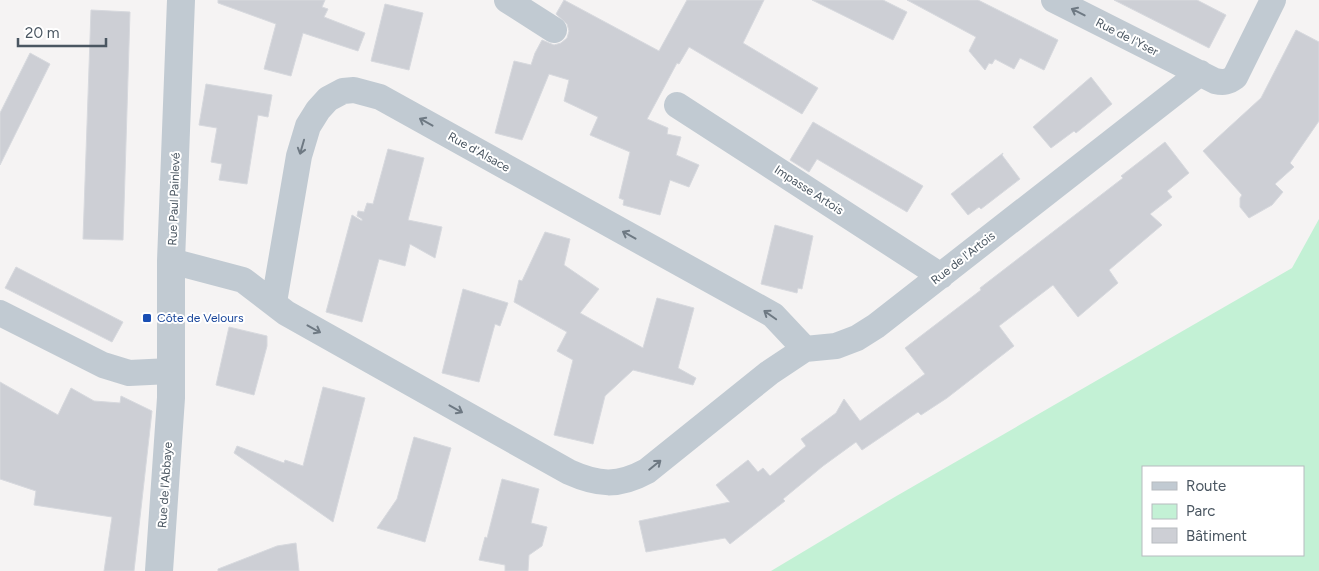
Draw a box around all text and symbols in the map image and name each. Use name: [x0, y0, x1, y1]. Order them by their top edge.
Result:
one-way arrow: [1071, 7, 1086, 16]
scale bar: [18, 15, 105, 47]
street label: Rue de l'Yser: [1093, 15, 1161, 59]
text: 20 m: [25, 24, 59, 42]
one-way arrow: [419, 117, 433, 127]
street label: Rue d'Alsace: [446, 129, 513, 175]
one-way arrow: [297, 138, 307, 154]
street label: Rue Paul Painlevé: [165, 152, 183, 246]
street label: Impasse Artois: [772, 163, 846, 218]
street label: Rue de l'Artois: [928, 228, 998, 287]
one-way arrow: [621, 230, 636, 240]
one-way arrow: [763, 310, 777, 320]
place label: Côte de Velours: [157, 311, 244, 325]
marker: Côte de Velours: [141, 312, 153, 324]
one-way arrow: [307, 324, 322, 334]
one-way arrow: [448, 404, 462, 414]
street label: Rue de l'Abbaye: [155, 441, 175, 529]
one-way arrow: [648, 460, 661, 471]
legend: [1142, 466, 1304, 556]
text: Route: [1186, 477, 1226, 495]
text: Parc: [1186, 502, 1215, 520]
text: Bâtiment: [1186, 527, 1247, 545]

